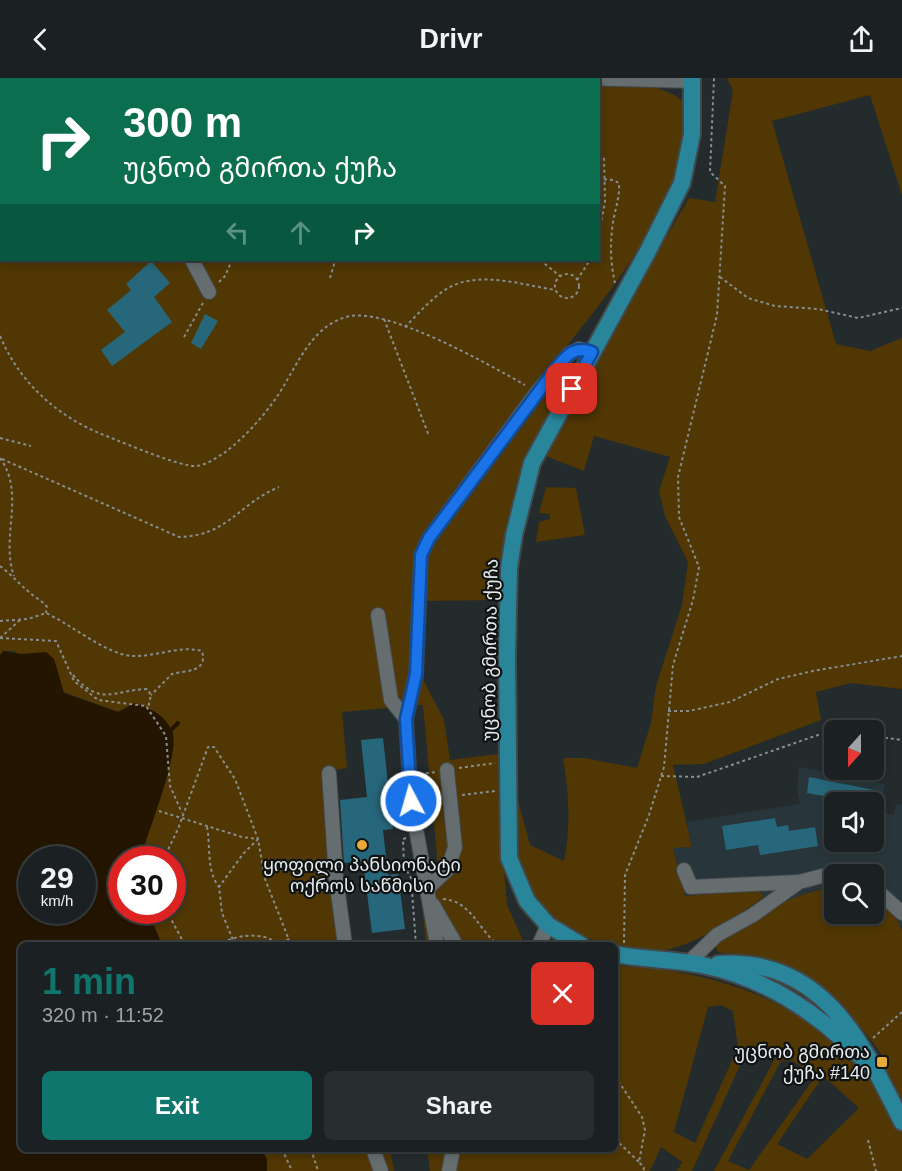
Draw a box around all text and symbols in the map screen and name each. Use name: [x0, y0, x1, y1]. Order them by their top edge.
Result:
icon: back: [24, 23, 57, 56]
icon: share: [845, 23, 878, 56]
text: Drivr: [419, 24, 483, 54]
text: 300 m: [123, 99, 242, 146]
icon: right: [24, 102, 102, 180]
text: უცნობ გმირთა ქუჩა: [123, 153, 397, 183]
icon: left: [221, 216, 254, 249]
icon: ahead: [284, 216, 317, 249]
icon: right: [347, 216, 380, 249]
pin: [546, 363, 597, 414]
icon: arrive: [555, 372, 588, 405]
street label: უცნობ გმირთა ქუჩა: [478, 558, 503, 742]
north arrow: [824, 720, 884, 780]
map controls: [824, 720, 884, 924]
position arrow: [379, 769, 443, 833]
button: sound: [824, 792, 884, 852]
marker: ყოფილი პანსიონატი ოქროს საწმისი: [355, 838, 369, 852]
speed limit sign: 30: [108, 846, 186, 924]
place label: ყოფილი პანსიონატი ოქროს საწმისი: [263, 855, 461, 897]
text: 29: [40, 861, 74, 894]
button: search: [824, 864, 884, 924]
text: km/h: [41, 892, 73, 909]
text: 1 min: [42, 961, 136, 1002]
button: close: [531, 962, 594, 1025]
text: 320 m · 11:52: [42, 1004, 164, 1026]
place label: უცნობ გმირთა ქუჩა #140: [734, 1042, 870, 1084]
marker: უცნობ გმირთა ქუჩა #140: [875, 1055, 889, 1069]
button: Exit: [42, 1071, 312, 1140]
button: Share: [324, 1071, 594, 1140]

